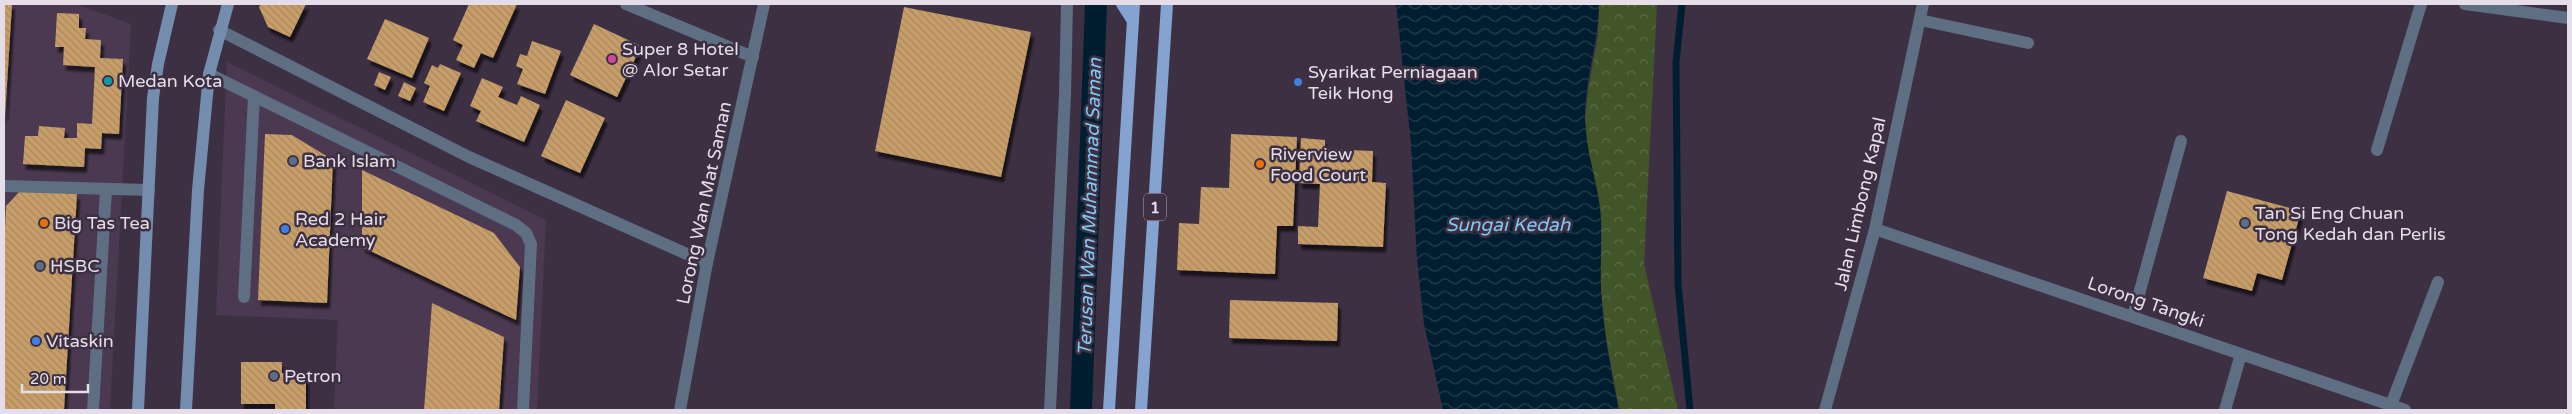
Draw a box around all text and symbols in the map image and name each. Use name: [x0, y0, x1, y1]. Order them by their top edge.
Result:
place label: Super 8 Hotel @ Alor Setar: [622, 38, 739, 81]
marker: Super 8 Hotel @ Alor Setar: [606, 53, 618, 65]
water label: Terusan Wan Muhammad Saman: [1074, 57, 1106, 357]
place label: Syarikat Perniagaan Teik Hong: [1308, 61, 1478, 104]
place label: Medan Kota: [118, 70, 222, 92]
marker: Medan Kota: [102, 75, 114, 87]
marker: Syarikat Perniagaan Teik Hong: [1292, 76, 1304, 88]
street label: Lorong Wan Mat Saman: [672, 100, 736, 306]
street label: Jalan Limbong Kapal: [1829, 115, 1891, 293]
place label: Riverview Food Court: [1270, 143, 1366, 186]
place label: Bank Islam: [303, 150, 396, 172]
marker: Bank Islam: [287, 155, 299, 167]
marker: Riverview Food Court: [1254, 158, 1266, 170]
road number: 1: [1144, 193, 1166, 220]
place label: Tan Si Eng Chuan Tong Kedah dan Perlis: [2255, 202, 2446, 245]
place label: Red 2 Hair Academy: [295, 208, 385, 251]
place label: Big Tas Tea: [54, 212, 150, 234]
water label: Sungai Kedah: [1446, 214, 1571, 236]
marker: Big Tas Tea: [38, 217, 50, 229]
marker: Tan Si Eng Chuan Tong Kedah dan Perlis: [2239, 217, 2251, 229]
marker: Red 2 Hair Academy: [279, 223, 291, 235]
place label: HSBC: [50, 255, 100, 277]
marker: HSBC: [34, 260, 46, 272]
street label: Lorong Tangki: [2085, 272, 2207, 332]
place label: Vitaskin: [46, 330, 114, 352]
marker: Vitaskin: [30, 335, 42, 347]
scale bar: [22, 362, 89, 394]
place label: Petron: [284, 365, 341, 387]
text: 20 m: [30, 370, 67, 388]
marker: Petron: [268, 370, 280, 382]

